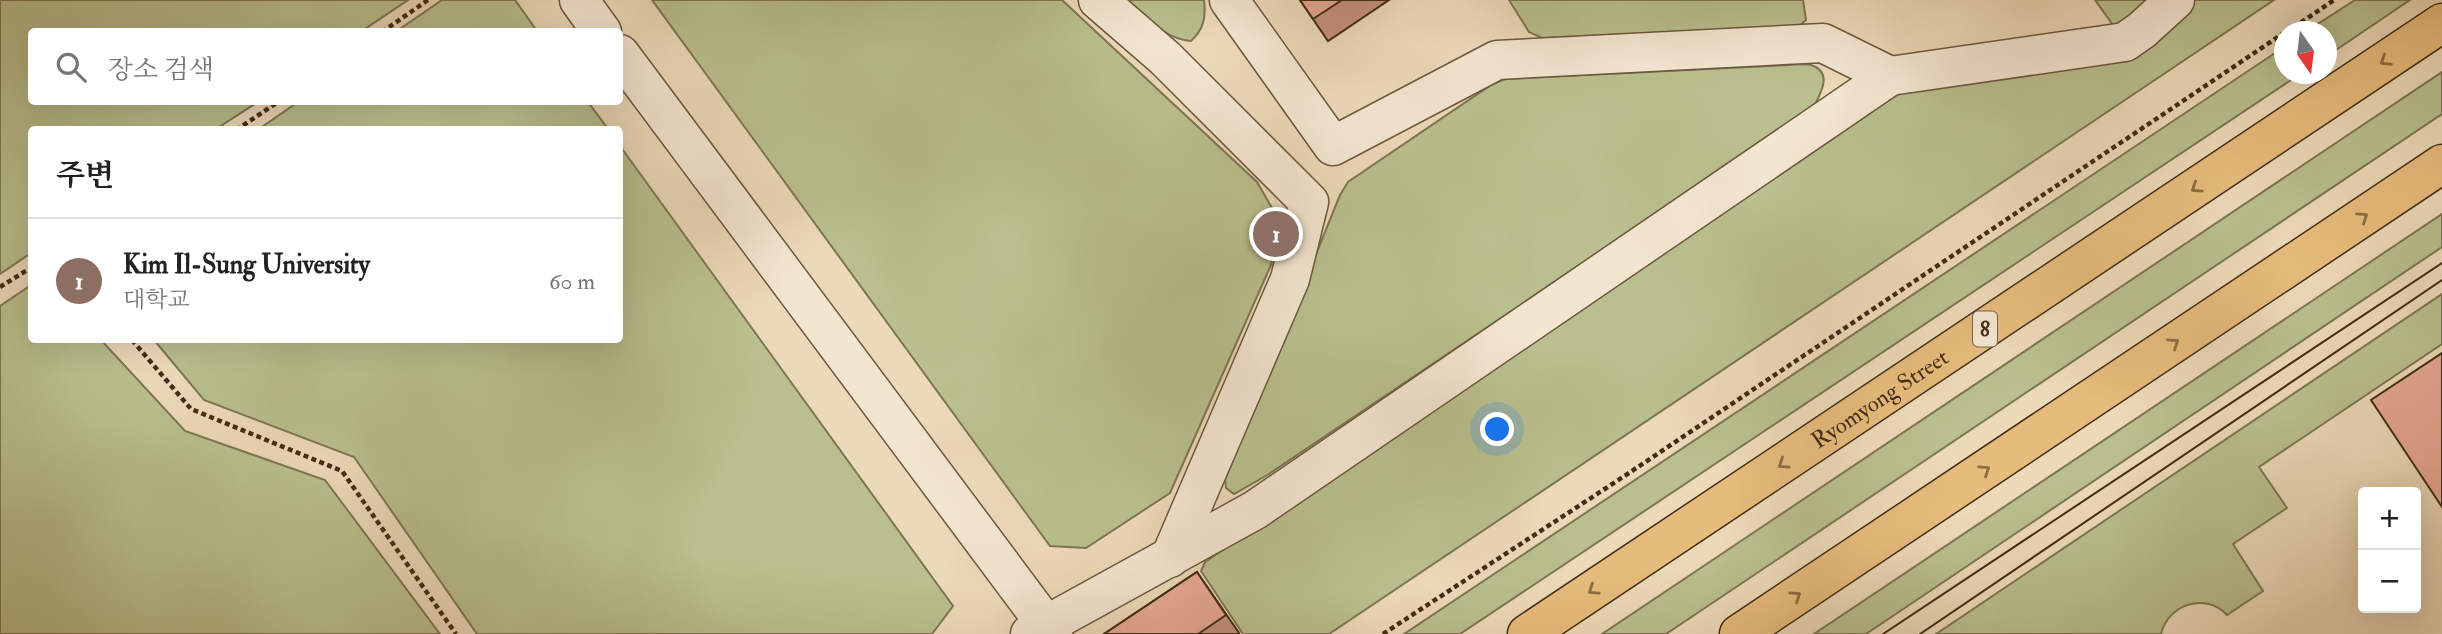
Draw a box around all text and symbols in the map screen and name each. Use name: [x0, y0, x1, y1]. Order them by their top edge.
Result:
north arrow: [2274, 21, 2337, 84]
search box: [28, 28, 623, 105]
icon: search: [52, 48, 90, 86]
one-way arrow: [2380, 53, 2393, 65]
text: 장소 검색: [108, 54, 214, 86]
text: 주변: [56, 157, 114, 194]
one-way arrow: [2191, 179, 2204, 192]
pin: 1: [1253, 208, 1299, 260]
one-way arrow: [2355, 212, 2368, 225]
text: Kim Il-Sung University: [123, 249, 370, 281]
text: 1: [75, 267, 83, 296]
text: 60 m: [549, 267, 595, 296]
text: 대학교: [123, 285, 190, 314]
road number: 8: [1973, 312, 1997, 346]
one-way arrow: [2166, 339, 2179, 351]
street label: Ryomyong Street: [1806, 343, 1954, 455]
your location: [1480, 412, 1514, 446]
one-way arrow: [1777, 455, 1790, 468]
one-way arrow: [1977, 465, 1990, 478]
map controls: [2358, 487, 2421, 613]
button: +: [2358, 487, 2421, 550]
button: −: [2358, 550, 2421, 613]
one-way arrow: [1588, 582, 1601, 595]
one-way arrow: [1788, 592, 1801, 604]

